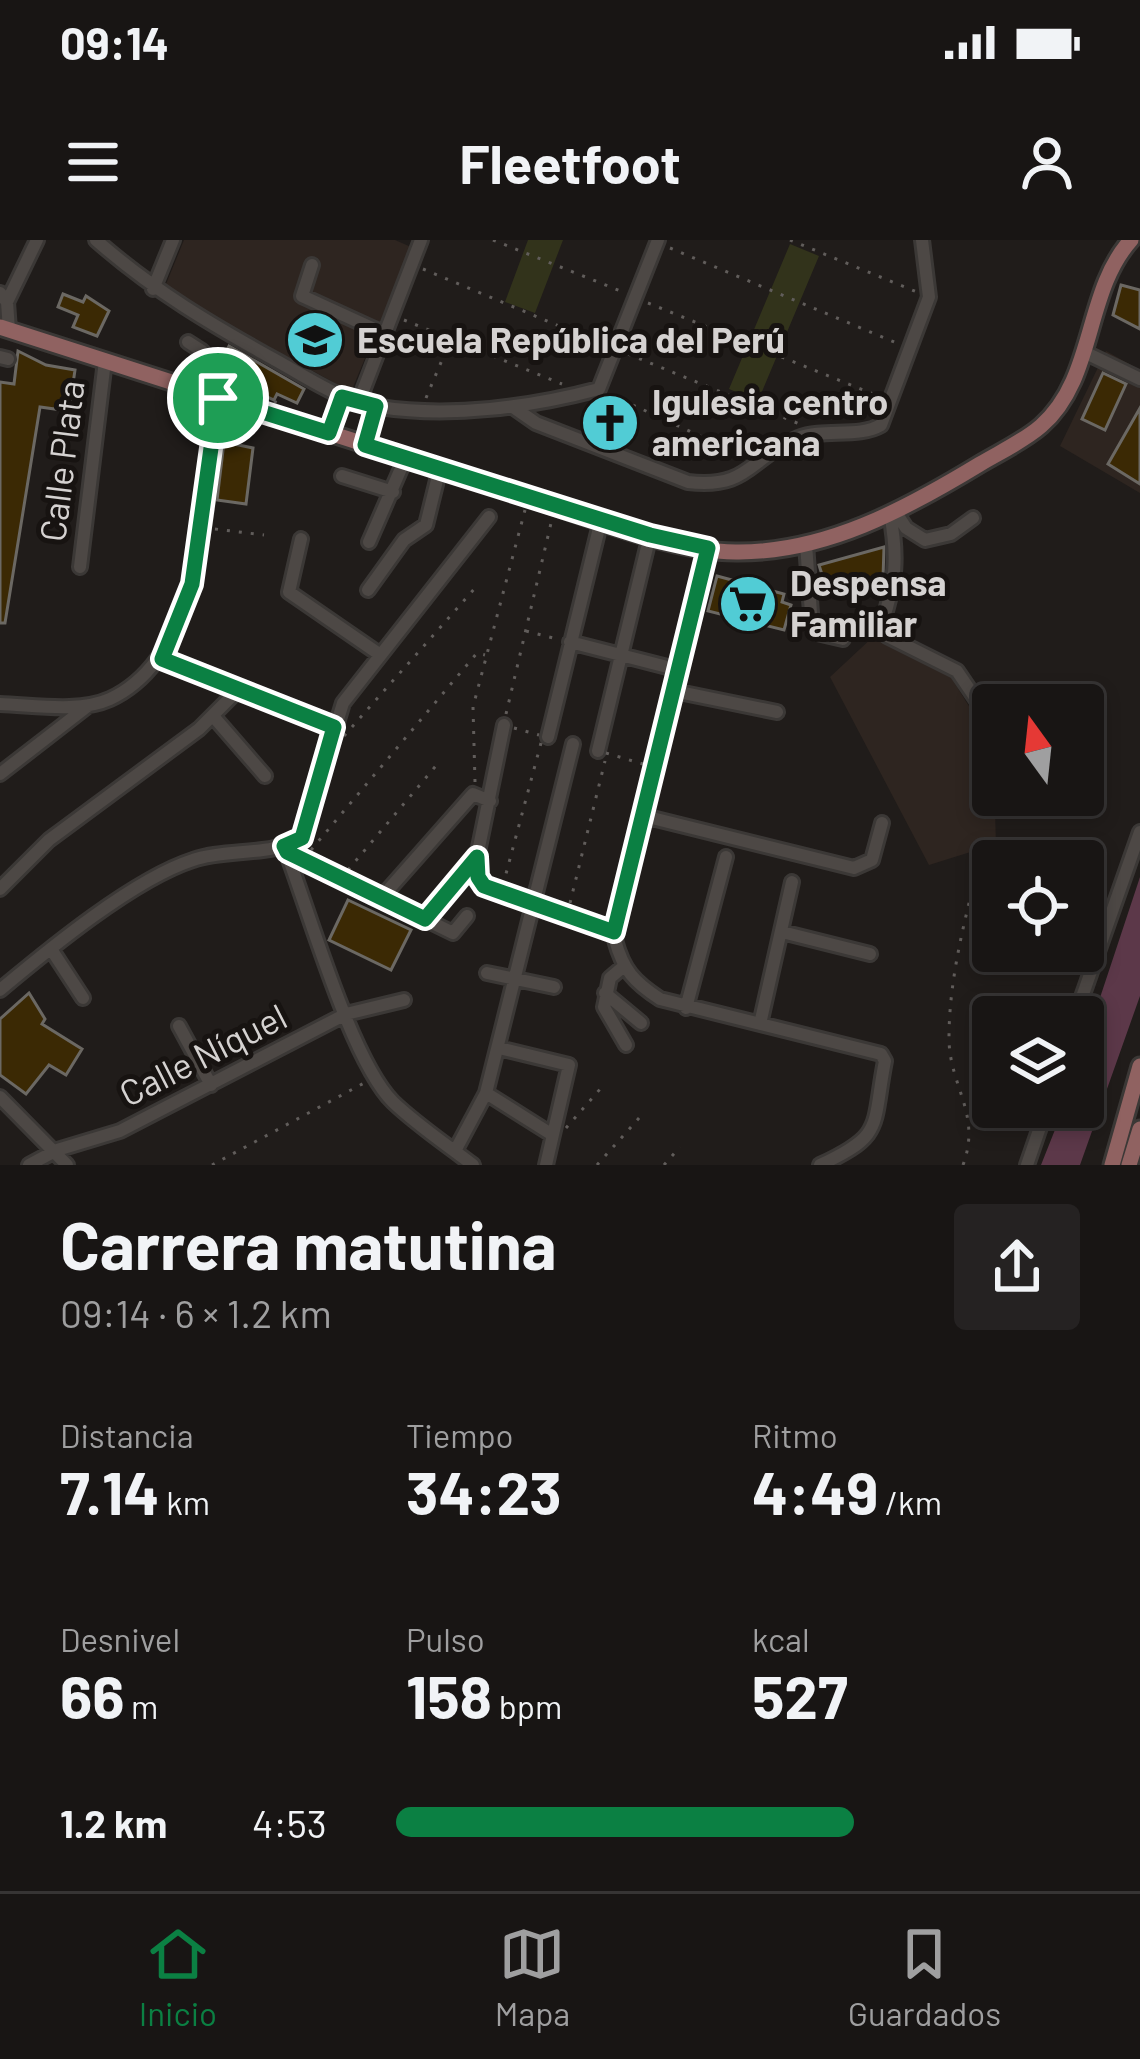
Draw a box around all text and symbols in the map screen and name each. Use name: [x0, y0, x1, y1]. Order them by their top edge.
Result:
text: 09:14: [60, 15, 169, 69]
icon: menu: [60, 129, 126, 195]
icon: person: [1014, 129, 1080, 195]
text: Fleetfoot: [459, 130, 681, 195]
school or university icon: Escuela República del Perú: [284, 309, 346, 371]
place label: Escuela República del Perú: [357, 317, 785, 360]
pin: [167, 347, 269, 449]
icon: arrive: [185, 365, 251, 431]
street label: Calle Plata: [29, 378, 92, 544]
place label: Igulesia centro americana: [652, 379, 888, 463]
church icon: Igulesia centro americana: [579, 392, 641, 454]
place label: Despensa Familiar: [790, 560, 947, 644]
supermarket icon: Despensa Familiar: [717, 573, 779, 635]
north arrow: [972, 684, 1104, 816]
map controls: [972, 684, 1104, 1128]
button: locate: [972, 840, 1104, 972]
street label: Calle Níquel: [112, 993, 293, 1114]
button: layers: [972, 996, 1104, 1128]
text: Carrera matutina: [60, 1204, 557, 1283]
button: share: [954, 1204, 1080, 1330]
text: 09:14 · 6 × 1.2 km: [60, 1289, 332, 1336]
text: Distancia: [60, 1415, 194, 1455]
text: Tiempo: [406, 1415, 514, 1455]
text: Ritmo: [752, 1415, 838, 1455]
text: 7.14: [60, 1455, 160, 1527]
text: 34:23: [406, 1455, 562, 1527]
text: 4:49: [752, 1455, 878, 1527]
text: km: [160, 1482, 210, 1522]
text: /km: [878, 1482, 942, 1522]
text: Desnivel: [60, 1619, 180, 1659]
text: Pulso: [406, 1619, 485, 1659]
text: kcal: [752, 1619, 810, 1659]
text: 66: [60, 1659, 124, 1731]
text: 158: [406, 1659, 492, 1731]
text: 527: [752, 1659, 848, 1731]
text: m: [124, 1686, 158, 1726]
text: bpm: [492, 1686, 562, 1726]
text: 1.2 km: [60, 1799, 167, 1846]
text: 4:53: [252, 1799, 327, 1846]
tab: Inicio: [139, 1921, 217, 2033]
tab: Mapa: [495, 1921, 570, 2033]
tab: Guardados: [848, 1921, 1001, 2033]

